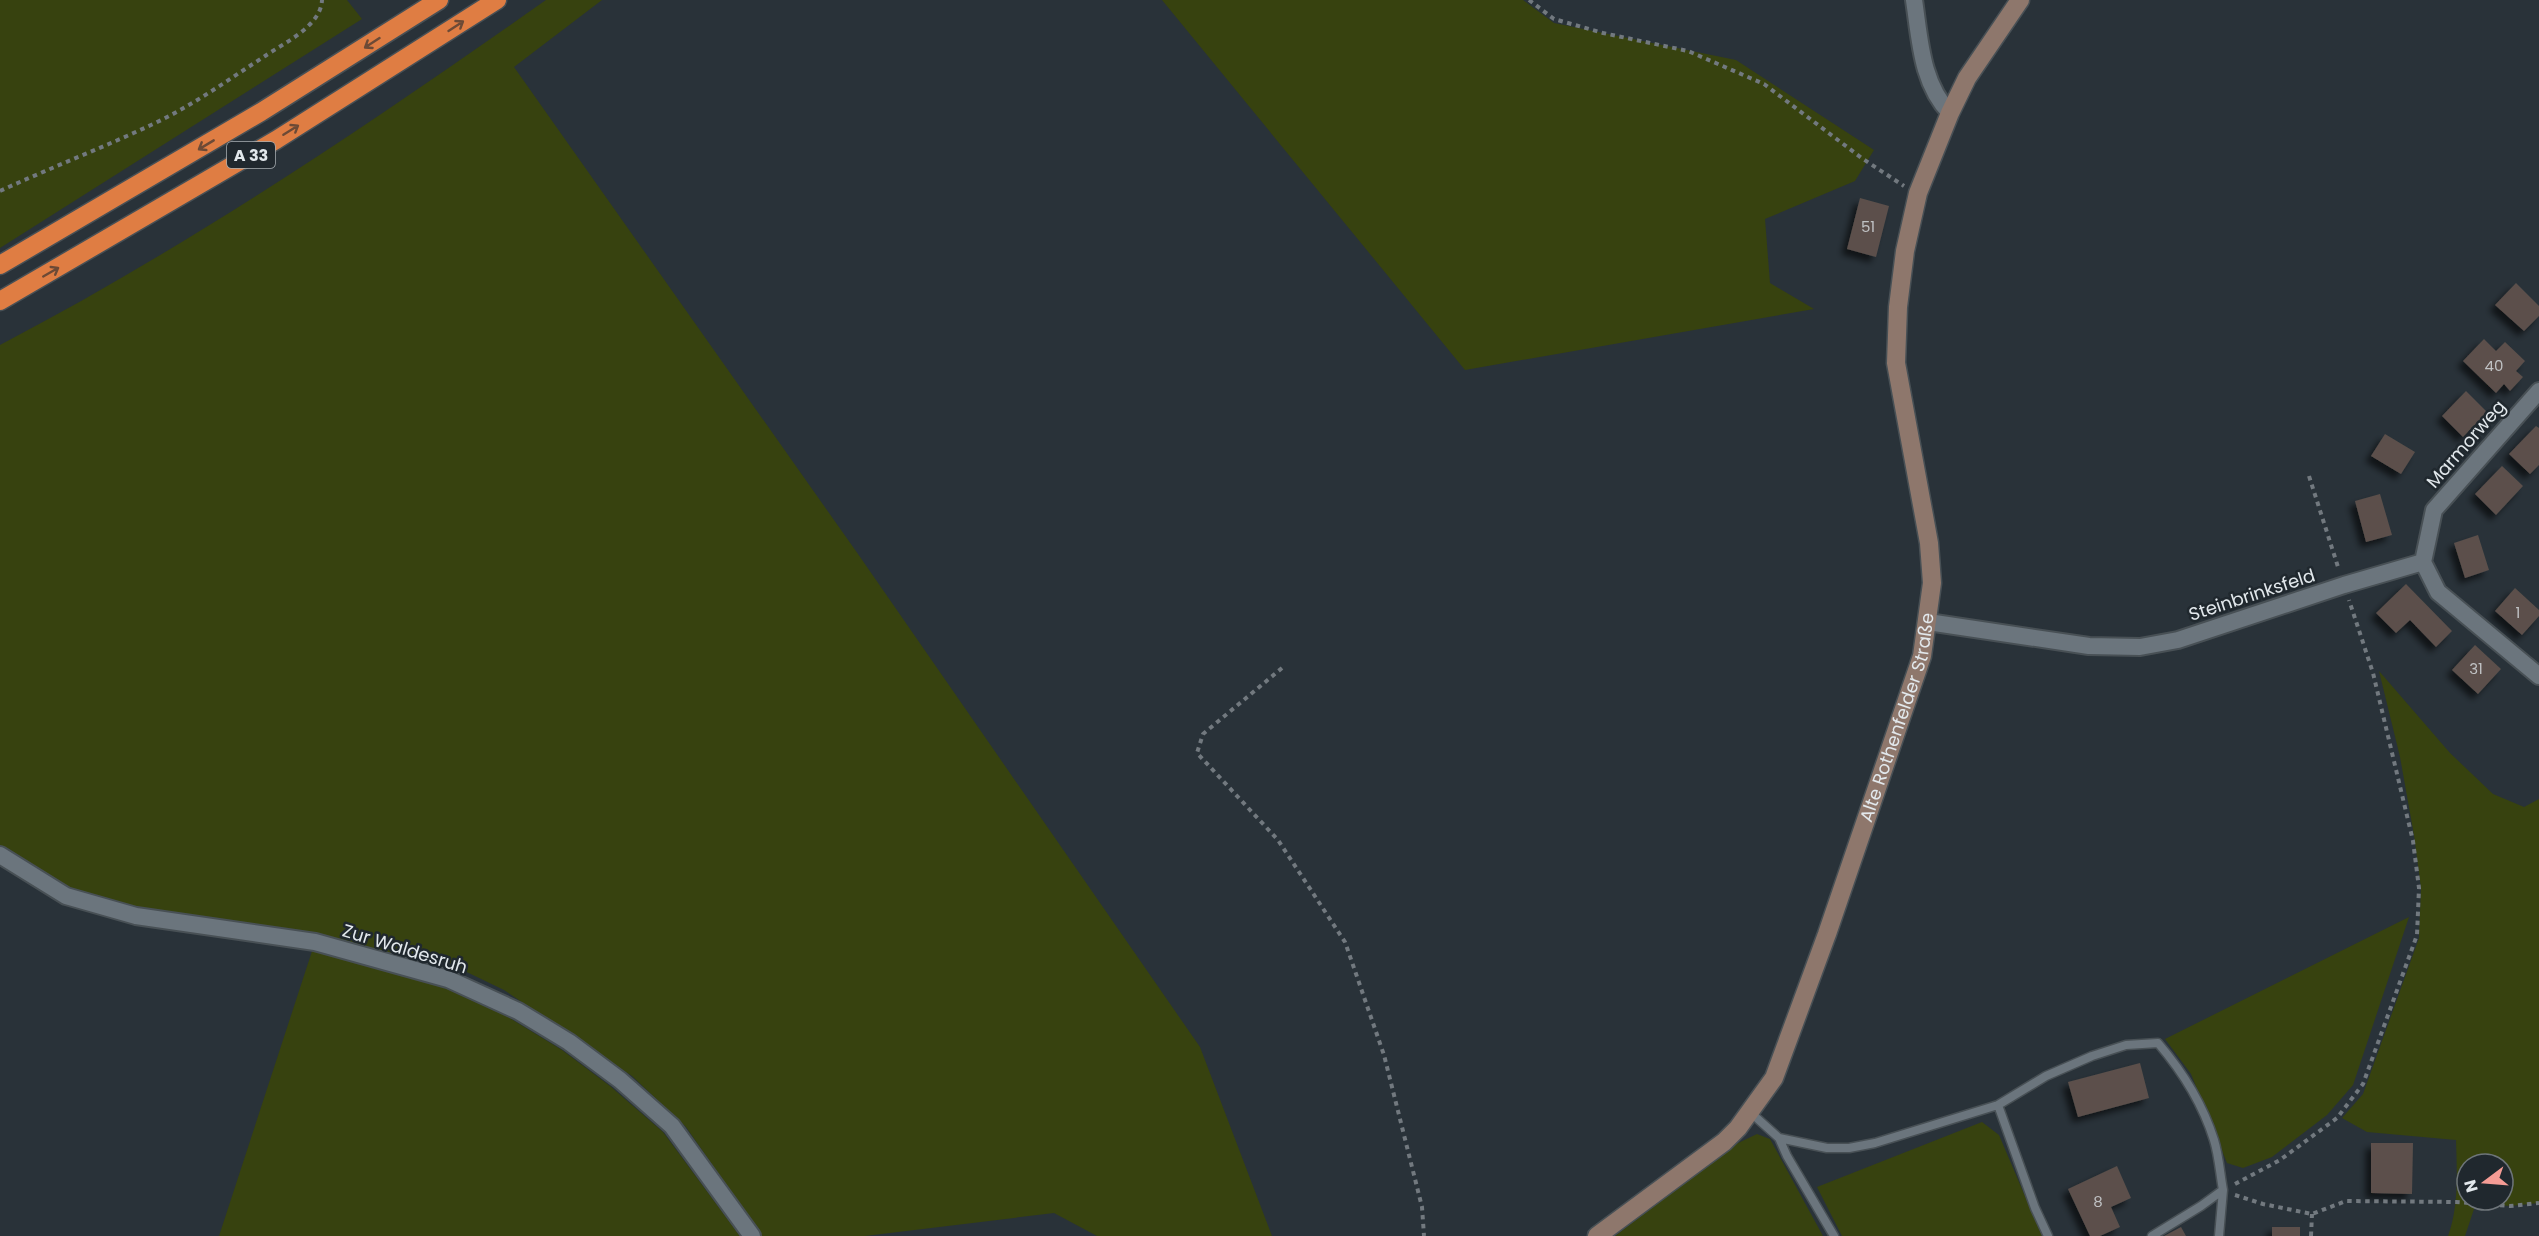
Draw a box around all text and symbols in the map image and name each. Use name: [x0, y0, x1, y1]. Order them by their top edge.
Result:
one-way arrow: [447, 20, 464, 32]
one-way arrow: [364, 37, 381, 49]
one-way arrow: [282, 124, 299, 136]
one-way arrow: [198, 140, 215, 152]
road number: A 33: [227, 142, 275, 168]
house number: 51: [1861, 216, 1875, 237]
one-way arrow: [42, 266, 59, 278]
house number: 40: [2485, 355, 2503, 376]
street label: Marmorweg: [2420, 394, 2511, 493]
street label: Steinbrinksfeld: [2185, 562, 2318, 627]
house number: 1: [2516, 602, 2520, 623]
street label: Alte Rothenfelder Straße: [1853, 611, 1940, 825]
house number: 31: [2469, 658, 2483, 679]
street label: Zur Waldesruh: [340, 918, 471, 979]
north arrow: [2455, 1152, 2515, 1212]
text: N: [2458, 1177, 2484, 1195]
house number: 8: [2093, 1191, 2103, 1212]

